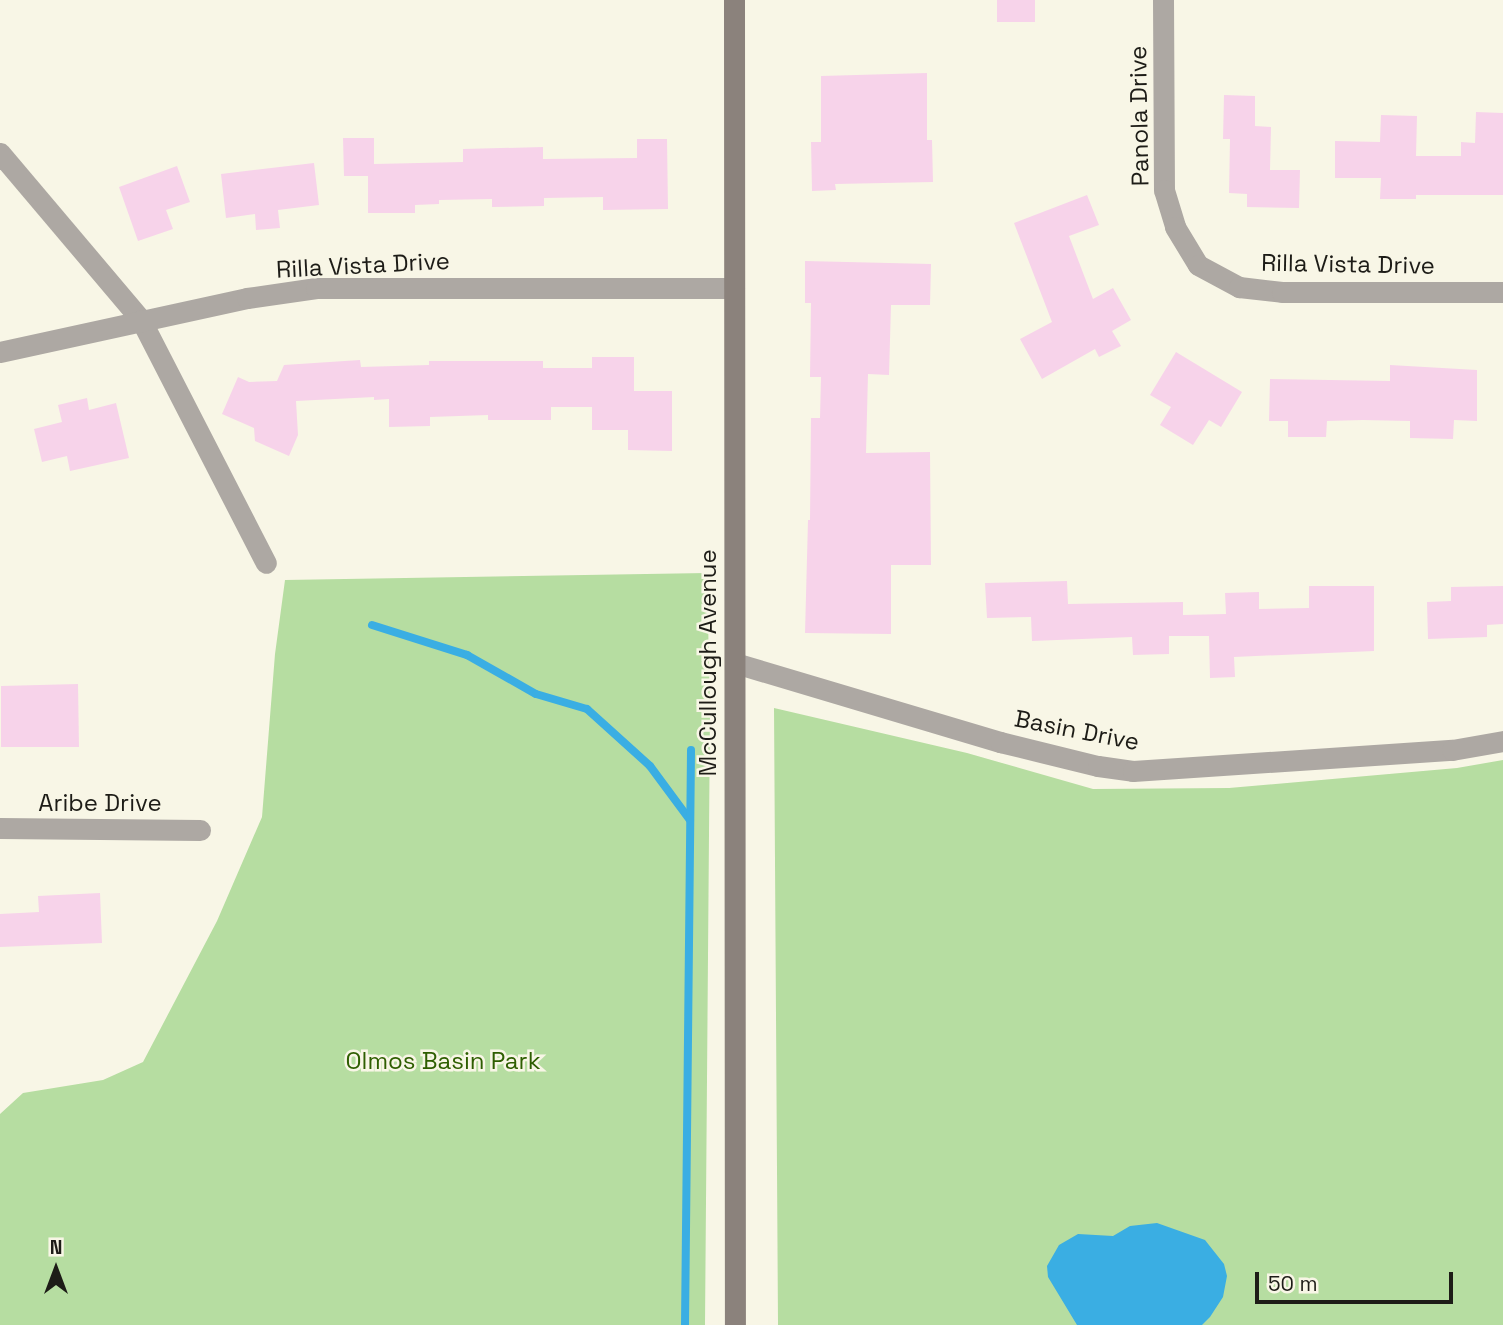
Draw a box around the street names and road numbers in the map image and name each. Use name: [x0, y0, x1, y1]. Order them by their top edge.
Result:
street label: Panola Drive: [1123, 45, 1155, 187]
street label: Rilla Vista Drive: [275, 246, 451, 284]
street label: Rilla Vista Drive: [1261, 248, 1435, 280]
street label: McCullough Avenue: [694, 549, 722, 777]
street label: Basin Drive: [1012, 704, 1142, 756]
street label: Aribe Drive: [38, 789, 162, 817]

